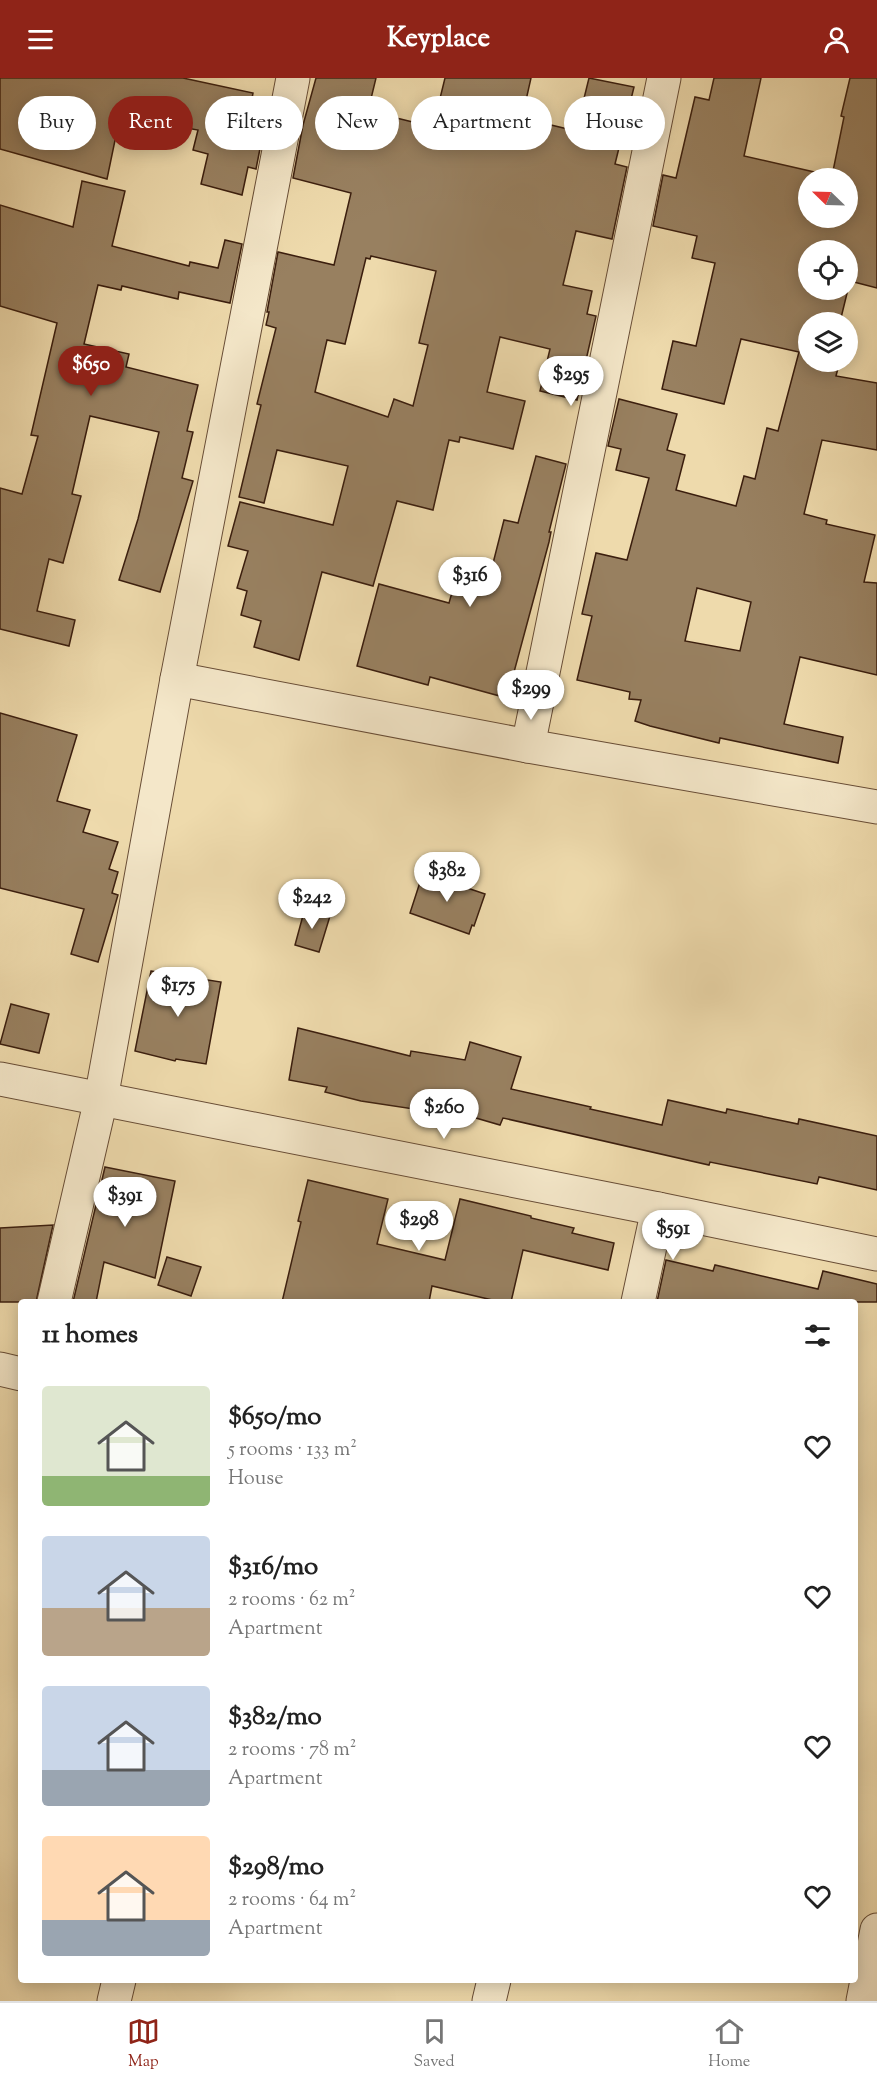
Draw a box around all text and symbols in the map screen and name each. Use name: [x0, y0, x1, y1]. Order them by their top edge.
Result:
text: Keyplace: [387, 20, 490, 59]
icon: menu: [24, 23, 57, 56]
icon: person: [820, 23, 853, 56]
chip: Buy: [18, 96, 96, 150]
chip: Rent: [108, 96, 193, 150]
chip: Filters: [205, 96, 303, 150]
chip: New: [315, 96, 399, 150]
chip: Apartment: [411, 96, 552, 150]
chip: House: [564, 96, 665, 150]
north arrow: [798, 168, 858, 228]
map controls: [798, 168, 858, 372]
button: locate: [798, 240, 858, 300]
button: layers: [798, 312, 858, 372]
pin: $650: [55, 346, 127, 397]
text: $650: [72, 351, 110, 380]
pin: $295: [535, 356, 607, 407]
text: $295: [553, 361, 589, 390]
pin: $316: [434, 557, 506, 608]
text: $316: [452, 562, 488, 591]
pin: $299: [495, 670, 567, 721]
text: $299: [511, 675, 551, 704]
pin: $382: [411, 852, 483, 903]
text: $382: [428, 857, 466, 886]
pin: $242: [276, 879, 348, 930]
text: $242: [292, 884, 332, 913]
pin: $175: [142, 967, 214, 1018]
text: $175: [161, 972, 195, 1001]
pin: $260: [408, 1089, 480, 1140]
text: $260: [424, 1094, 464, 1123]
pin: $391: [89, 1177, 161, 1228]
text: $391: [107, 1182, 143, 1211]
pin: $298: [383, 1201, 455, 1252]
text: $298: [399, 1206, 439, 1235]
pin: $591: [637, 1210, 709, 1261]
text: $591: [656, 1215, 690, 1244]
text: 11 homes: [42, 1317, 138, 1354]
icon: filters: [801, 1319, 834, 1352]
text: $650/mo: [228, 1399, 321, 1436]
icon: home: [90, 1410, 162, 1482]
icon: heart: [801, 1430, 834, 1463]
text: 5 rooms · 133 m²: [228, 1436, 357, 1465]
text: House: [228, 1465, 283, 1494]
text: $316/mo: [228, 1549, 318, 1586]
icon: home: [90, 1560, 162, 1632]
icon: heart: [801, 1580, 834, 1613]
text: 2 rooms · 62 m²: [228, 1586, 356, 1615]
text: Apartment: [228, 1615, 323, 1644]
text: $382/mo: [228, 1699, 322, 1736]
icon: home: [90, 1710, 162, 1782]
icon: heart: [801, 1730, 834, 1763]
text: 2 rooms · 78 m²: [228, 1736, 357, 1765]
text: Apartment: [228, 1765, 323, 1794]
text: $298/mo: [228, 1849, 324, 1886]
icon: home: [90, 1860, 162, 1932]
icon: heart: [801, 1880, 834, 1913]
text: 2 rooms · 64 m²: [228, 1886, 356, 1915]
text: Apartment: [228, 1915, 323, 1944]
tab: Map: [127, 2015, 160, 2074]
tab: Saved: [413, 2015, 455, 2074]
tab: Home: [708, 2015, 750, 2074]

